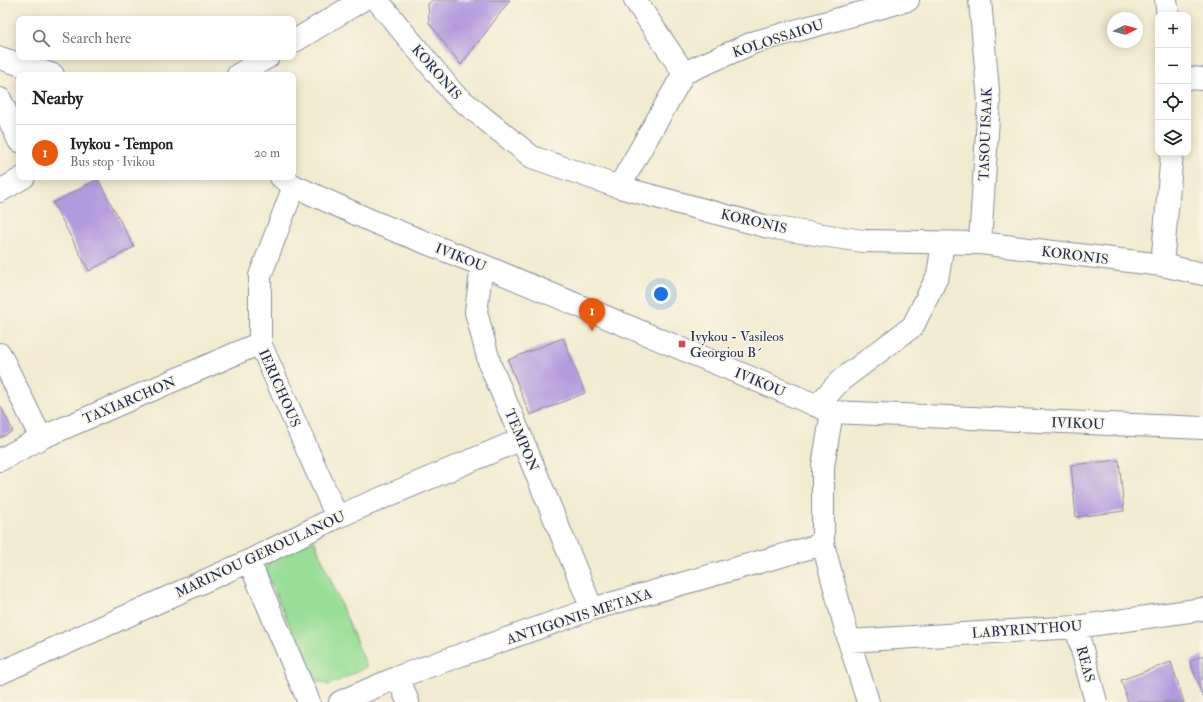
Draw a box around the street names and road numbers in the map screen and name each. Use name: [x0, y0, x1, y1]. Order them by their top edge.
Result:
street label: KOLOSSAIOU: [730, 16, 826, 61]
street label: KORONIS: [408, 41, 465, 103]
street label: TASOU ISAAK: [975, 87, 996, 181]
street label: KORONIS: [719, 206, 789, 237]
street label: IVIKOU: [433, 240, 489, 275]
street label: KORONIS: [1040, 243, 1109, 268]
street label: IERICHOUS: [255, 346, 304, 430]
street label: IVIKOU: [732, 364, 788, 401]
street label: TAXIARCHON: [80, 373, 179, 428]
street label: TEMPON: [501, 407, 542, 474]
street label: IVIKOU: [1051, 414, 1105, 433]
street label: MARINOU GEROULANOU: [172, 507, 348, 601]
street label: ANTIGONIS METAXA: [504, 585, 654, 648]
street label: LABYRINTHOU: [971, 617, 1083, 642]
street label: REAS: [1073, 644, 1098, 684]

